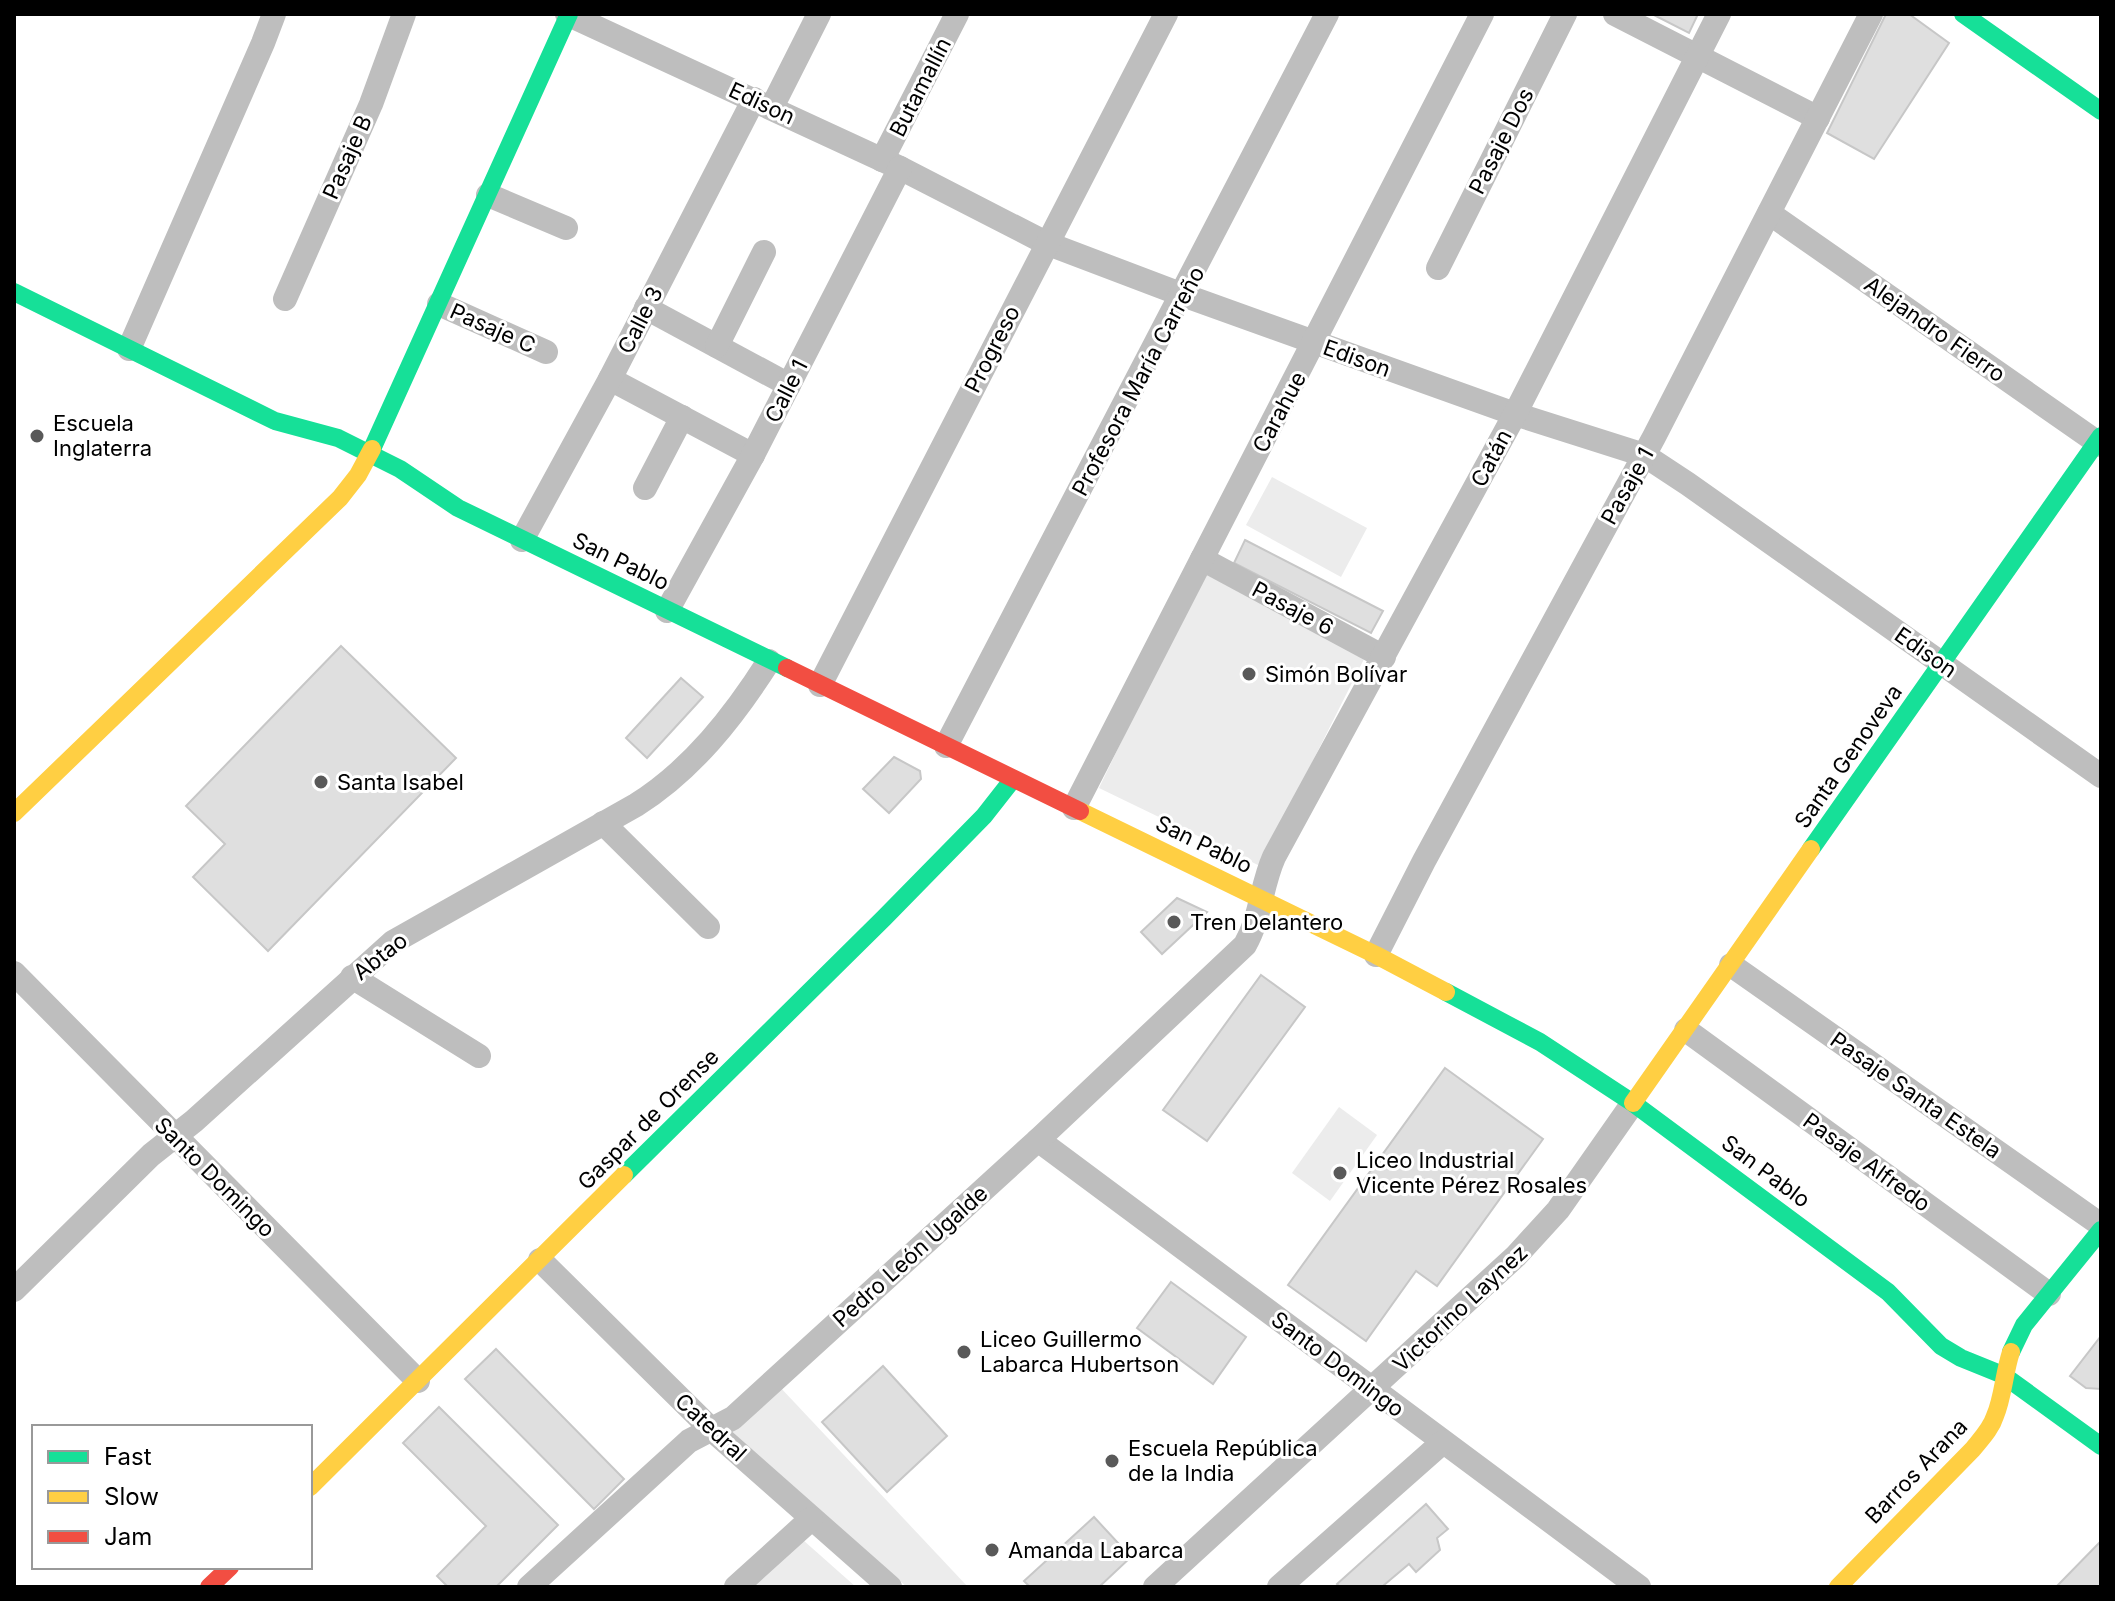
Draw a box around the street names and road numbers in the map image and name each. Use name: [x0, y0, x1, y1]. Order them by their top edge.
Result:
street label: Butamallín: [884, 33, 956, 141]
street label: Edison: [725, 76, 799, 130]
street label: Pasaje Dos: [1463, 84, 1539, 198]
street label: Pasaje B: [317, 111, 377, 203]
street label: Profesora María Carreño: [1066, 262, 1210, 500]
street label: Alejandro Fierro: [1860, 271, 2010, 387]
street label: Calle 3: [612, 282, 668, 358]
street label: Pasaje C: [446, 298, 540, 358]
street label: Progreso: [959, 301, 1025, 397]
street label: Edison: [1320, 334, 1394, 382]
street label: Calle 1: [759, 355, 813, 427]
street label: Carahue: [1247, 367, 1311, 457]
street label: Catán: [1465, 425, 1517, 491]
street label: Pasaje 1: [1595, 443, 1659, 529]
street label: San Pablo: [569, 527, 673, 595]
street label: Pasaje 6: [1248, 576, 1338, 640]
street label: Edison: [1890, 621, 1962, 683]
street label: Santa Genoveva: [1789, 679, 1907, 833]
street label: San Pablo: [1152, 810, 1256, 878]
street label: Abtao: [348, 927, 412, 985]
street label: Pasaje Santa Estela: [1826, 1026, 2006, 1164]
street label: Gaspar de Orense: [572, 1043, 724, 1195]
street label: Pasaje Alfredo: [1798, 1107, 1936, 1217]
street label: Santo Domingo: [150, 1112, 280, 1242]
street label: San Pablo: [1717, 1129, 1815, 1213]
street label: Pedro León Ugalde: [827, 1180, 993, 1332]
street label: Victorino Laynez: [1387, 1239, 1533, 1377]
street label: Santo Domingo: [1267, 1306, 1409, 1422]
street label: Catedral: [670, 1388, 752, 1466]
street label: Barros Arana: [1860, 1413, 1972, 1529]

